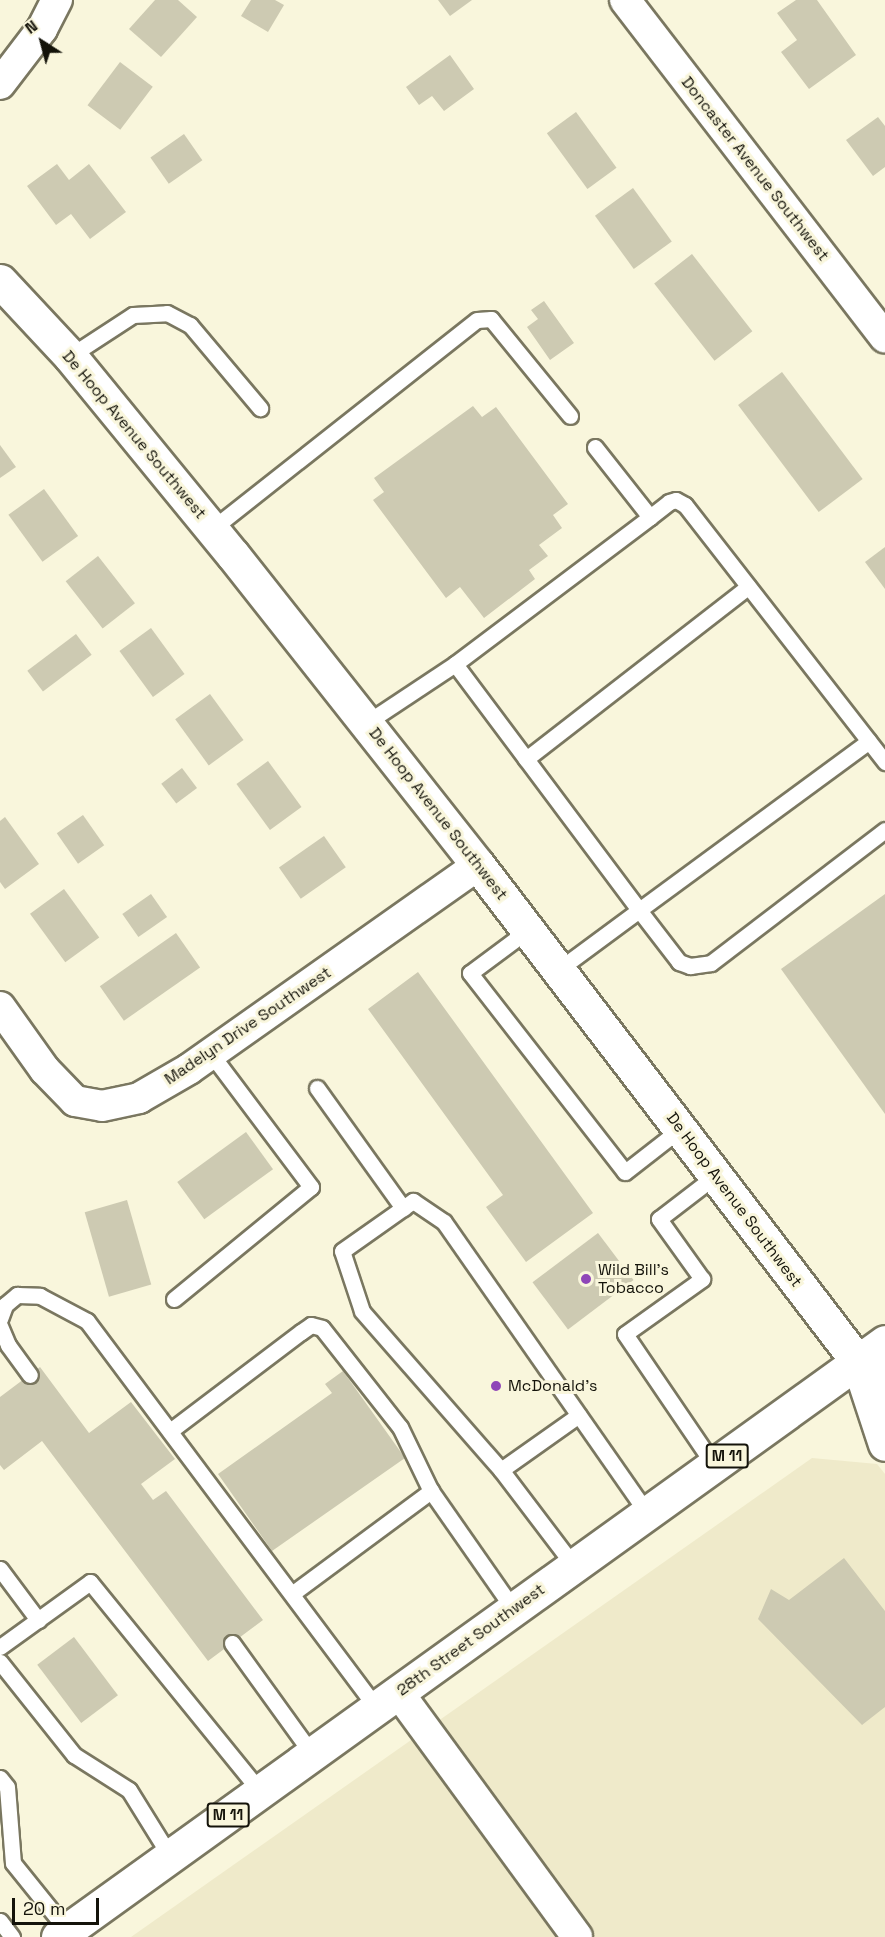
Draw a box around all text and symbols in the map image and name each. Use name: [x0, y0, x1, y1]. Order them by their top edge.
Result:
north arrow: [12, 12, 72, 72]
text: N: [21, 15, 42, 39]
street label: Doncaster Avenue Southwest: [677, 73, 833, 265]
street label: De Hoop Avenue Southwest: [58, 347, 210, 523]
street label: De Hoop Avenue Southwest: [365, 724, 511, 904]
street label: Madelyn Drive Southwest: [161, 963, 335, 1089]
street label: De Hoop Avenue Southwest: [662, 1109, 806, 1291]
place label: Wild Bill's Tobacco: [598, 1260, 669, 1298]
marker: Wild Bill's Tobacco: [579, 1272, 593, 1286]
place label: McDonald's: [508, 1376, 598, 1396]
marker: McDonald's: [489, 1379, 503, 1393]
road number: M 11: [704, 1444, 750, 1468]
street label: 28th Street Southwest: [393, 1580, 549, 1700]
road number: M 11: [206, 1803, 250, 1827]
scale bar: [15, 1886, 102, 1924]
text: 20 m: [23, 1897, 66, 1920]

